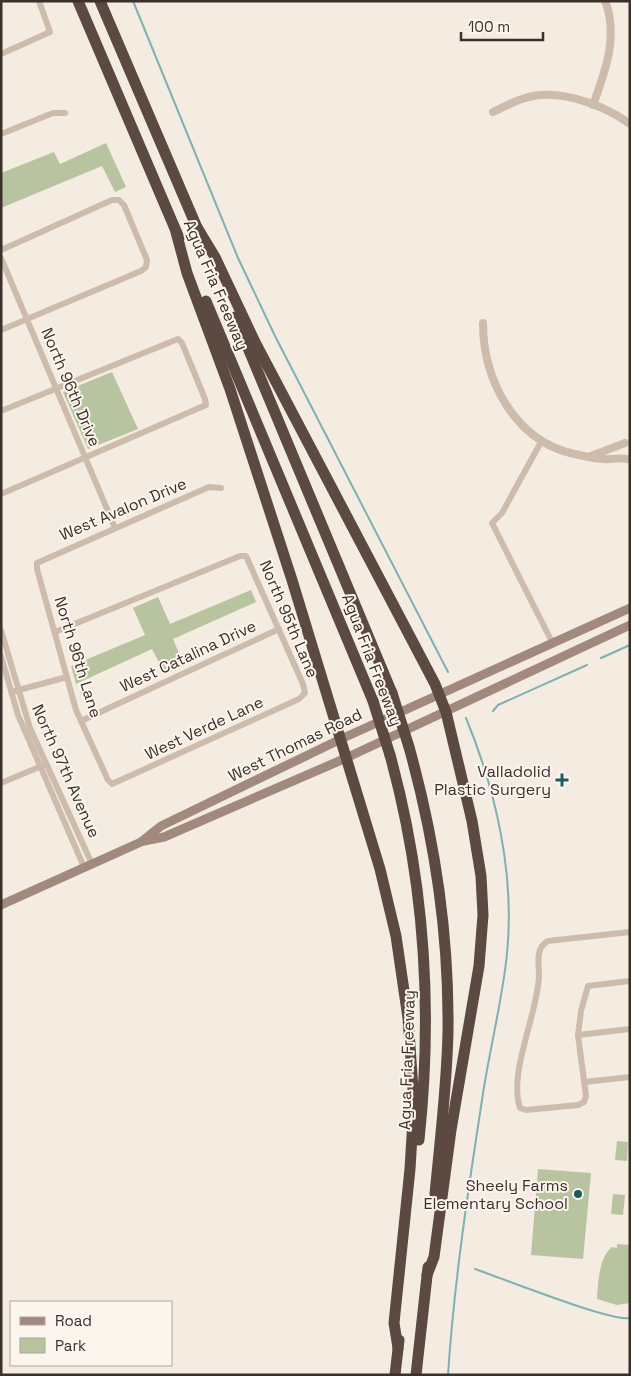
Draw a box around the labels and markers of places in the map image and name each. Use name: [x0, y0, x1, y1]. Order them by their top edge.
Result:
place label: Valladolid Plastic Surgery: [434, 761, 551, 800]
marker: Valladolid Plastic Surgery: [555, 773, 569, 787]
place label: Sheely Farms Elementary School: [423, 1175, 568, 1214]
marker: Sheely Farms Elementary School: [572, 1188, 584, 1200]

